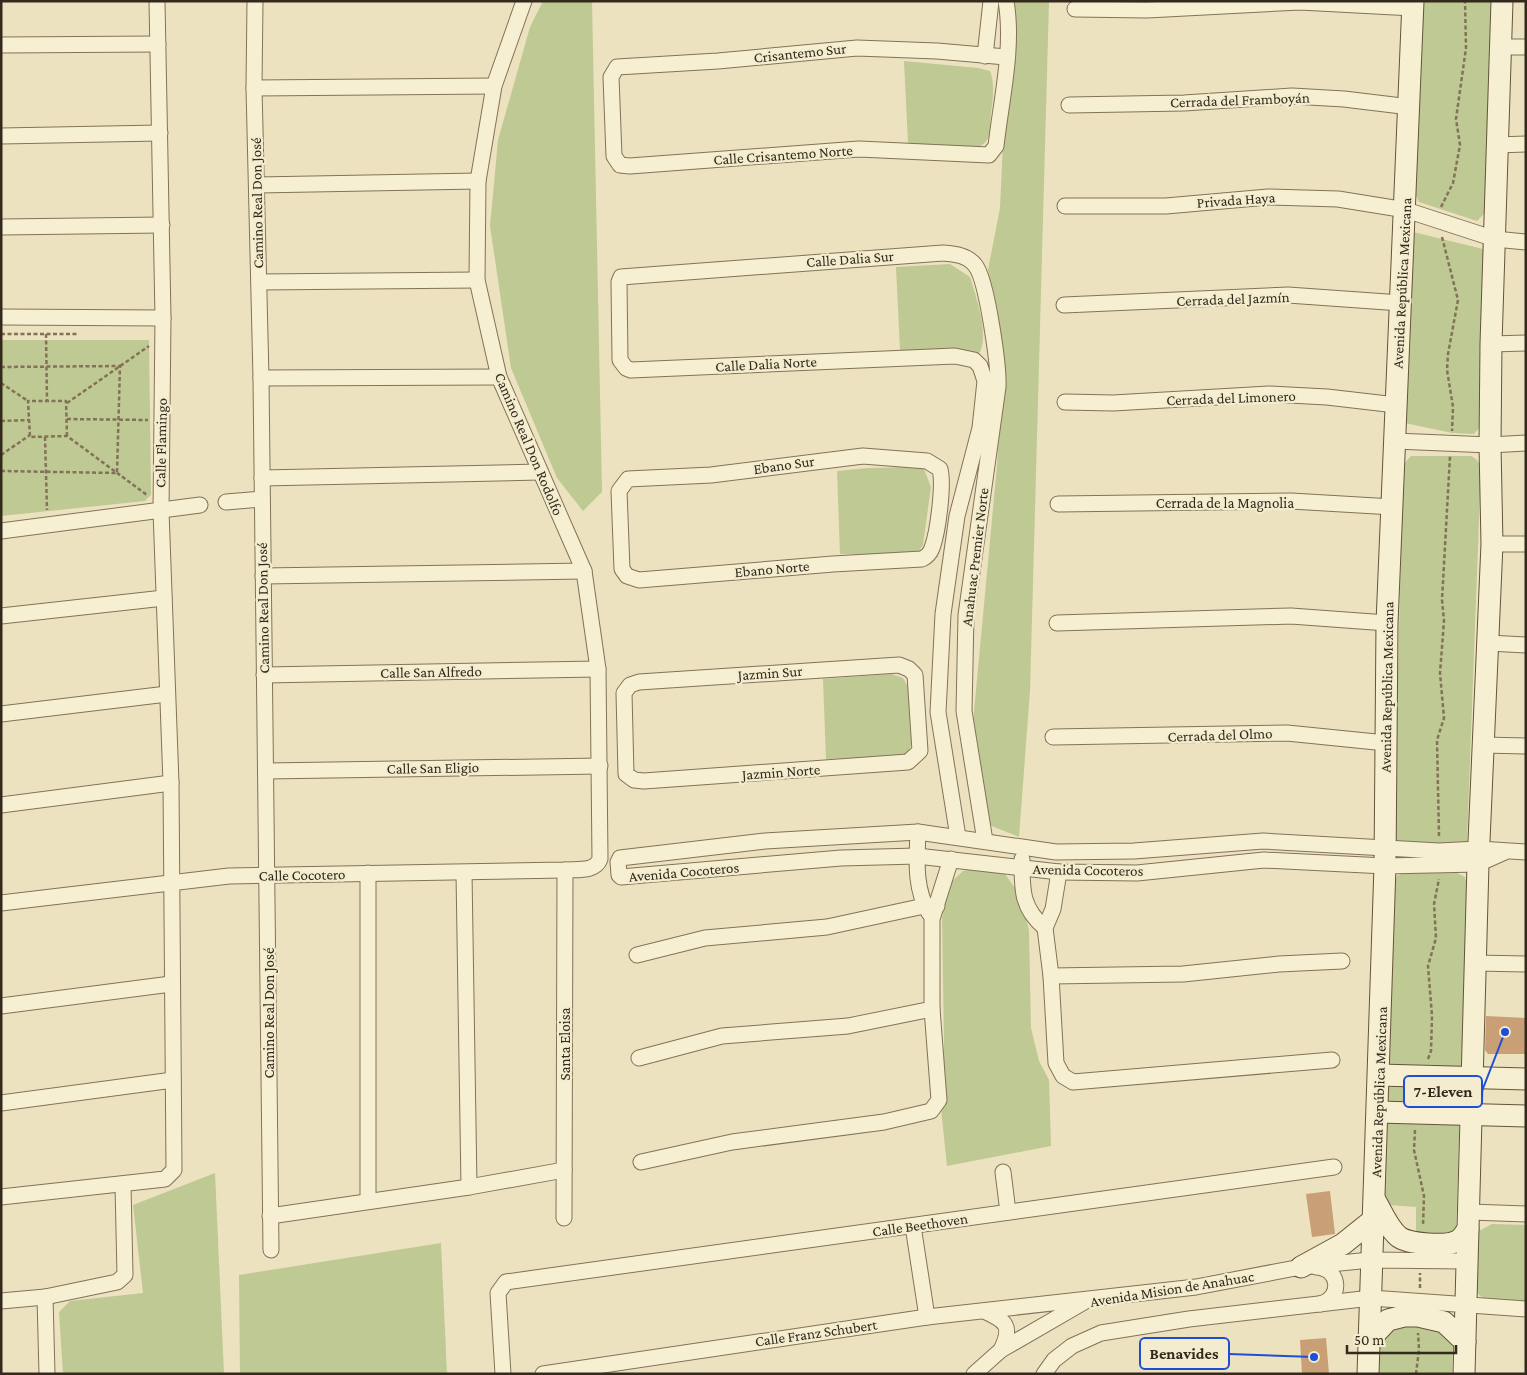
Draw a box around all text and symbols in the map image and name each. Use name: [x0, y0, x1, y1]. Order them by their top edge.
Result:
street label: Crisantemo Sur: [753, 40, 848, 66]
street label: Cerrada del Framboyán: [1170, 90, 1310, 111]
street label: Camino Real Don José: [248, 137, 267, 269]
street label: Calle Crisantemo Norte: [713, 142, 854, 168]
street label: Privada Haya: [1196, 189, 1276, 212]
street label: Avenida República Mexicana: [1390, 197, 1415, 369]
street label: Calle Dalia Sur: [806, 248, 895, 270]
street label: Cerrada del Jazmín: [1176, 289, 1290, 310]
street label: Calle Dalia Norte: [715, 353, 818, 375]
street label: Camino Real Don Rodolfo: [492, 370, 566, 518]
street label: Cerrada del Limonero: [1166, 388, 1296, 408]
street label: Calle Flamingo: [152, 398, 171, 488]
street label: Ebano Sur: [753, 453, 816, 477]
street label: Anahuac Premier Norte: [959, 486, 991, 627]
street label: Cerrada de la Magnolia: [1156, 495, 1294, 512]
street label: Camino Real Don José: [254, 542, 273, 674]
street label: Ebano Norte: [734, 558, 810, 580]
street label: Avenida República Mexicana: [1378, 601, 1397, 773]
street label: Calle San Alfredo: [380, 663, 482, 681]
street label: Jazmin Sur: [735, 663, 804, 684]
street label: Cerrada del Olmo: [1167, 725, 1273, 745]
street label: Calle San Eligio: [387, 759, 479, 778]
street label: Jazmin Norte: [739, 761, 821, 784]
street label: Avenida Cocoteros: [628, 859, 740, 885]
street label: Avenida Cocoteros: [1032, 861, 1144, 879]
street label: Calle Cocotero: [259, 866, 345, 884]
street label: Camino Real Don José: [261, 947, 278, 1079]
street label: Avenida República Mexicana: [1368, 1006, 1391, 1178]
street label: Santa Eloisa: [557, 1007, 573, 1080]
callout: 7-Eleven: [1404, 1076, 1482, 1107]
text: 7-Eleven: [1414, 1083, 1472, 1100]
street label: Calle Beethoven: [871, 1210, 969, 1240]
street label: Avenida Mision de Anahuac: [1089, 1268, 1256, 1310]
street label: Calle Franz Schubert: [754, 1316, 879, 1350]
scale bar: [1347, 1322, 1456, 1354]
text: 50 m: [1354, 1332, 1384, 1348]
callout: Benavides: [1140, 1338, 1229, 1369]
text: Benavides: [1150, 1345, 1219, 1362]

